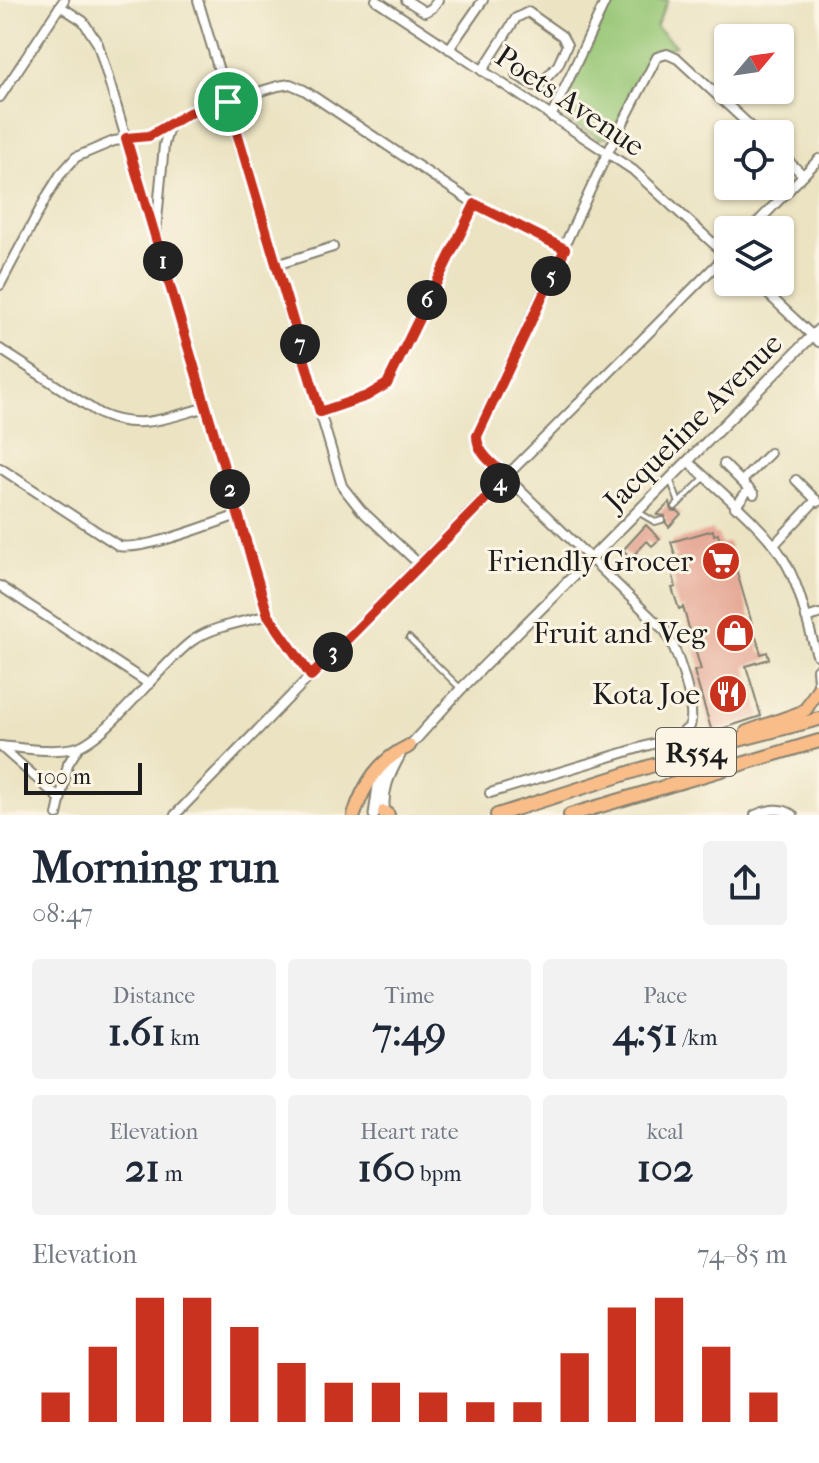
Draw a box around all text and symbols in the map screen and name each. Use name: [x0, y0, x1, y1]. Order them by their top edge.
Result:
north arrow: [714, 24, 794, 104]
map controls: [714, 24, 794, 296]
street label: Poets Avenue: [488, 39, 651, 164]
pin: [194, 68, 262, 136]
icon: arrive: [206, 80, 250, 124]
button: locate: [714, 120, 794, 200]
button: layers: [714, 216, 794, 296]
pin: 1: [143, 241, 183, 281]
text: 1: [159, 248, 167, 274]
pin: 5: [531, 256, 571, 296]
text: 5: [546, 263, 556, 289]
pin: 6: [407, 280, 447, 320]
text: 6: [421, 287, 433, 313]
pin: 7: [280, 324, 320, 364]
street label: Jacqueline Avenue: [596, 326, 790, 520]
text: 7: [295, 331, 305, 357]
pin: 4: [480, 463, 520, 503]
pin: 2: [210, 469, 250, 509]
text: 4: [494, 470, 507, 496]
text: 2: [224, 476, 236, 502]
supermarket icon: Friendly Grocer: [700, 540, 742, 582]
place label: Friendly Grocer: [487, 544, 693, 579]
shop icon: Fruit and Veg: [714, 612, 756, 654]
place label: Fruit and Veg: [533, 616, 708, 651]
pin: 3: [313, 632, 353, 672]
text: 3: [328, 639, 338, 665]
restaurant icon: Kota Joe: [707, 673, 749, 715]
place label: Kota Joe: [592, 677, 700, 712]
road number: R554: [656, 728, 736, 776]
scale bar: [24, 759, 142, 795]
text: 100 m: [36, 764, 91, 790]
button: share: [703, 841, 787, 925]
text: Morning run: [32, 842, 279, 893]
text: 08:47: [32, 898, 93, 929]
text: Distance: [112, 983, 195, 1009]
text: Time: [384, 983, 434, 1009]
text: Pace: [643, 983, 687, 1009]
text: 1.61: [108, 1009, 166, 1055]
text: 7:49: [373, 1009, 446, 1055]
text: 4:51: [613, 1009, 678, 1055]
text: km: [166, 1025, 200, 1051]
text: /km: [678, 1025, 717, 1051]
text: Elevation: [109, 1119, 198, 1145]
text: Heart rate: [360, 1119, 459, 1145]
text: kcal: [647, 1119, 684, 1145]
text: 21: [125, 1145, 160, 1191]
text: 160: [357, 1145, 415, 1191]
text: 102: [637, 1145, 694, 1191]
text: m: [160, 1161, 183, 1187]
text: bpm: [415, 1161, 462, 1187]
text: Elevation: [32, 1239, 137, 1270]
text: 74–85 m: [697, 1239, 787, 1270]

